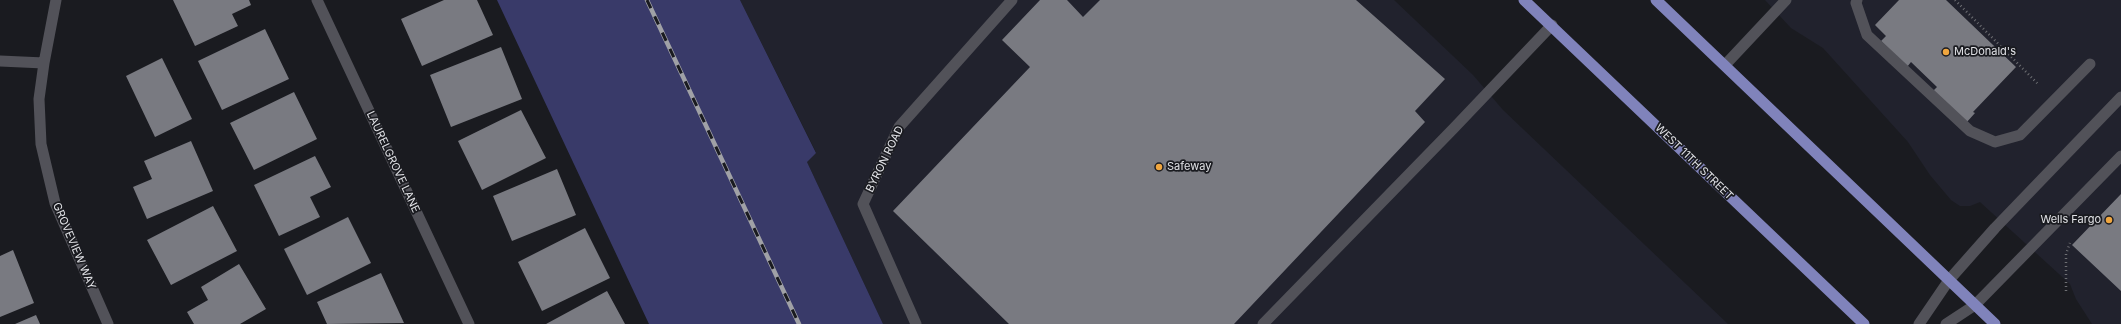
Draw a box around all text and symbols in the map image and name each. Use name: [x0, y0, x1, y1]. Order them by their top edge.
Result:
place label: McDonald's: [1954, 45, 2016, 59]
marker: McDonald's: [1941, 47, 1951, 57]
street label: LAURELGROVE LANE: [364, 109, 422, 215]
street label: WEST 11TH STREET: [1652, 121, 1736, 203]
street label: BYRON ROAD: [863, 124, 907, 194]
place label: Safeway: [1167, 160, 1211, 174]
marker: Safeway: [1154, 162, 1164, 172]
street label: GROVEVIEW WAY: [50, 201, 98, 291]
place label: Wells Fargo: [2040, 213, 2101, 227]
marker: Wells Fargo: [2104, 215, 2114, 225]

